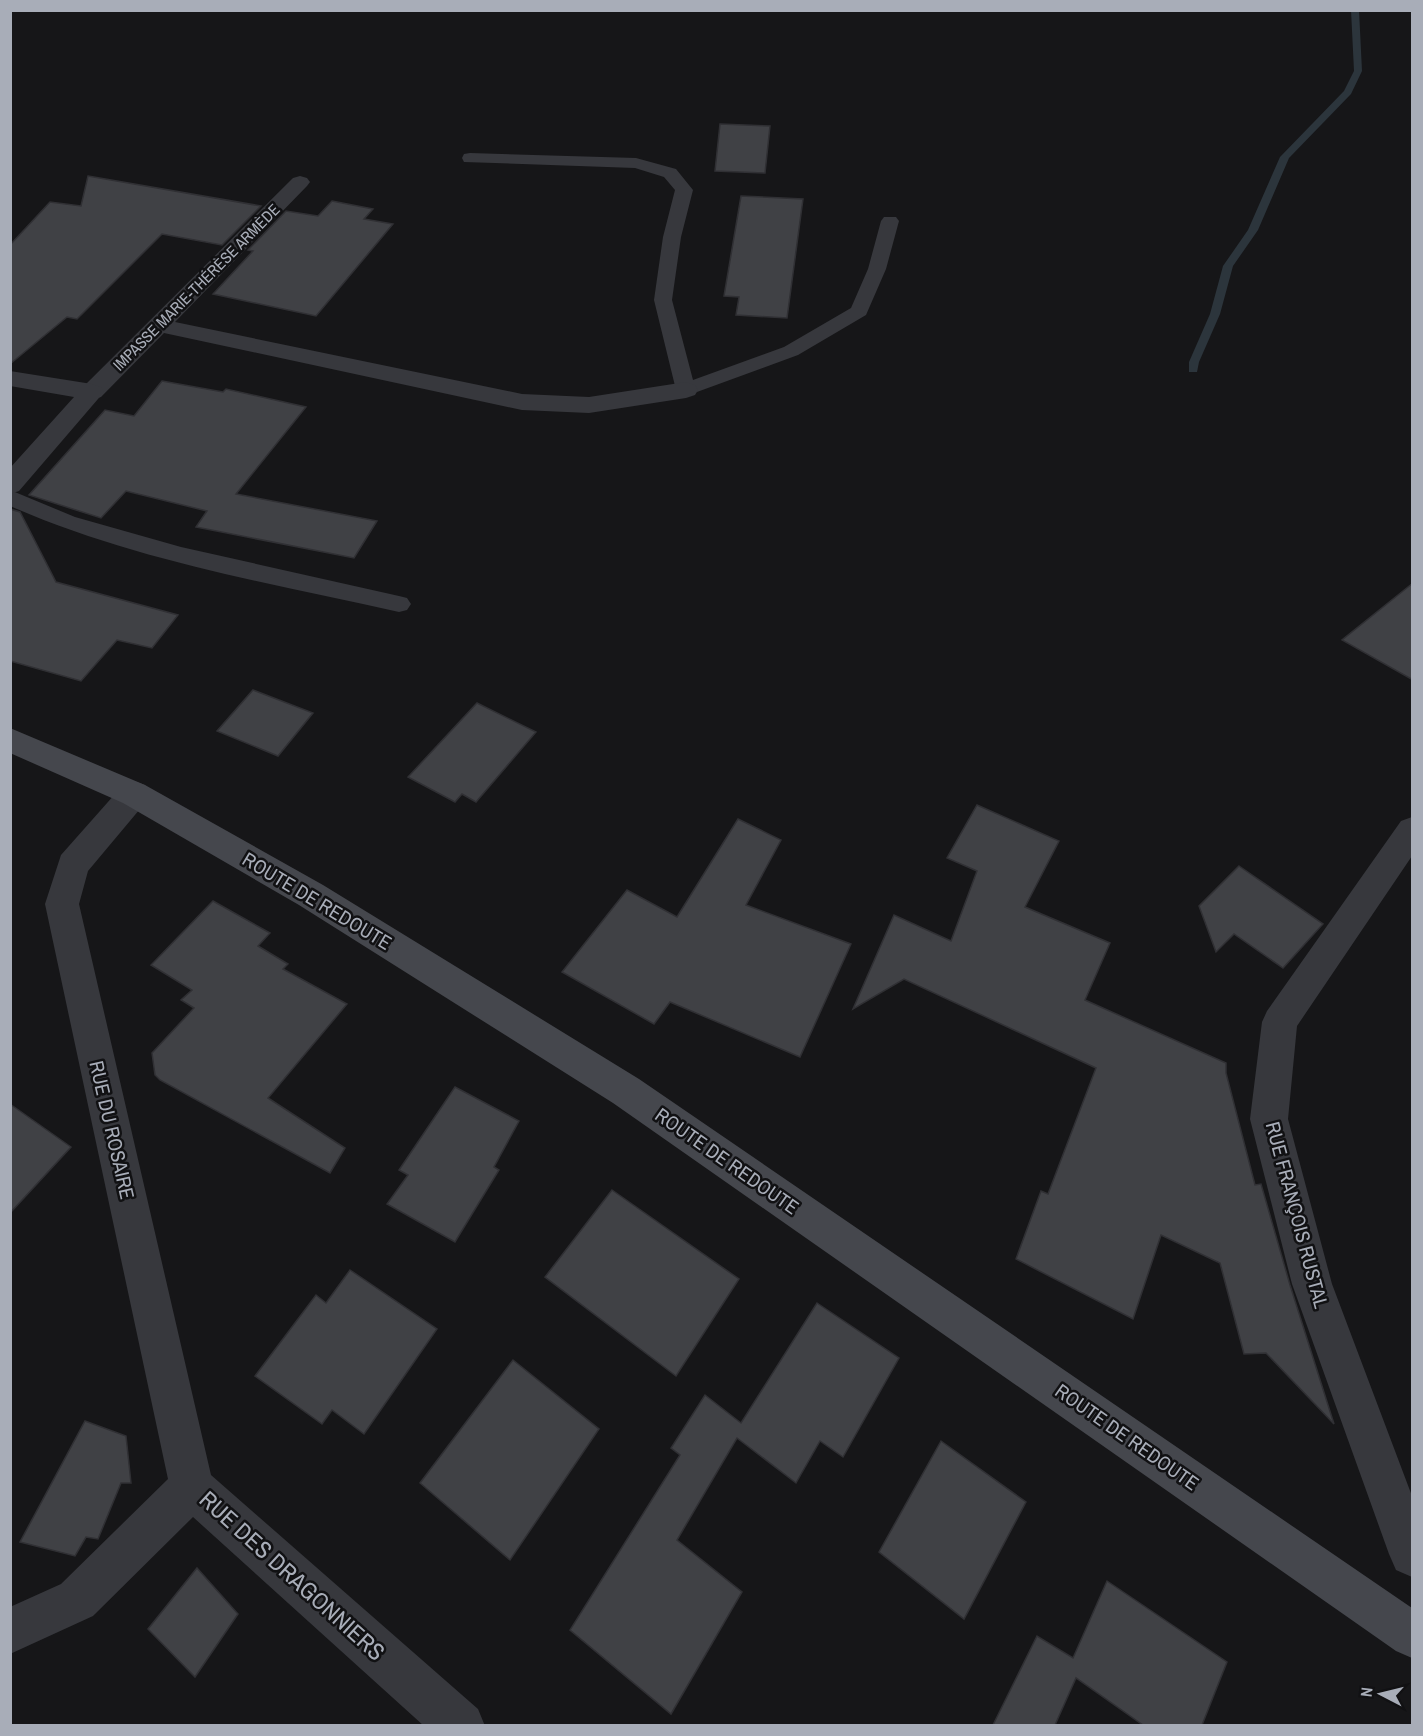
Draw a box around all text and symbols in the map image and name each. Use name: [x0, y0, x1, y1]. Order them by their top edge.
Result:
street label: IMPASSE MARIE-THÉRÈSE ARMÈDE: [108, 199, 284, 375]
street label: ROUTE DE REDOUTE: [238, 845, 397, 956]
street label: RUE DU ROSAIRE: [83, 1058, 142, 1202]
street label: ROUTE DE REDOUTE: [650, 1101, 804, 1220]
street label: RUE FRANÇOIS RUSTAL: [1260, 1119, 1335, 1311]
street label: ROUTE DE REDOUTE: [1050, 1377, 1204, 1496]
street label: RUE DES DRAGONNIERS: [193, 1483, 392, 1667]
north arrow: [1351, 1664, 1411, 1724]
text: N: [1355, 1686, 1378, 1698]

